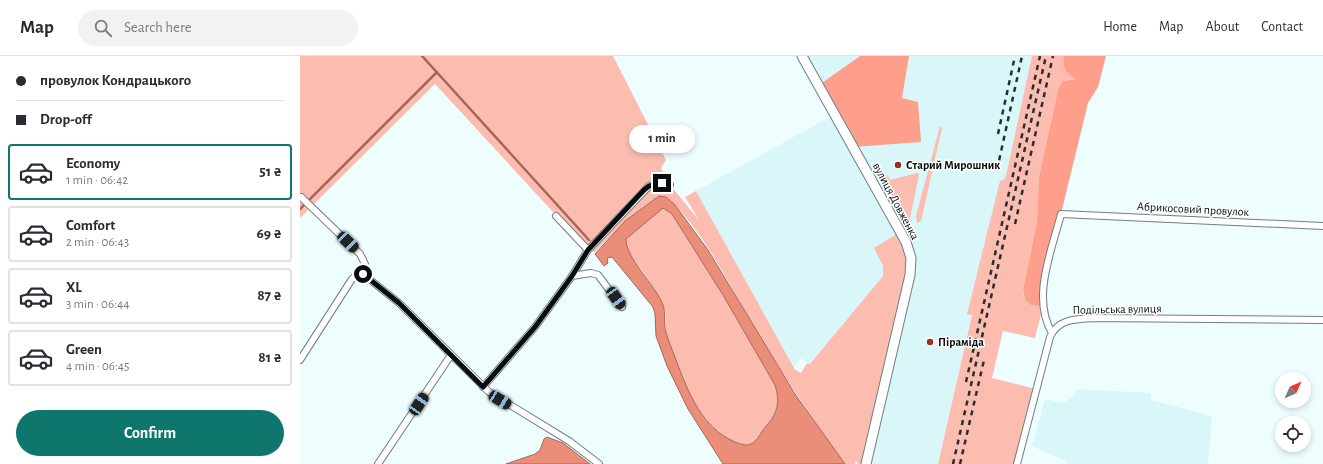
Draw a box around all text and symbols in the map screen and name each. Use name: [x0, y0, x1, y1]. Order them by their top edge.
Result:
search box: [78, 10, 358, 46]
icon: search: [92, 17, 114, 39]
text: Map: [20, 18, 54, 37]
text: Search here: [124, 20, 192, 35]
text: Home: [1103, 20, 1137, 34]
text: Map: [1159, 20, 1183, 34]
text: About: [1205, 20, 1239, 34]
text: Contact: [1261, 20, 1303, 34]
text: провулок Кондрацького: [40, 73, 191, 88]
text: Drop-off: [40, 112, 92, 127]
callout: 1 min: [629, 125, 695, 153]
text: 1 min: [648, 132, 676, 145]
icon: car: [18, 154, 54, 190]
text: Economy: [66, 156, 120, 171]
place label: Старий Мирошник: [906, 159, 1000, 171]
marker: Старий Мирошник: [893, 160, 903, 170]
street label: вулиця Довженка: [870, 161, 922, 242]
text: 51 ₴: [259, 164, 282, 179]
text: 1 min · 06:42: [66, 174, 128, 187]
route end: [653, 174, 671, 192]
street label: Абрикосовий провулок: [1137, 200, 1250, 219]
icon: car: [18, 216, 54, 252]
text: Comfort: [66, 218, 115, 233]
text: 69 ₴: [257, 226, 282, 241]
car: [335, 229, 361, 255]
text: 2 min · 06:43: [66, 236, 129, 249]
route start: [354, 265, 372, 283]
icon: car: [18, 278, 54, 314]
text: XL: [66, 280, 82, 295]
car: [604, 285, 628, 311]
text: 87 ₴: [257, 288, 282, 303]
text: 3 min · 06:44: [66, 298, 129, 311]
street label: Подільська вулиця: [1072, 302, 1162, 317]
place label: Піраміда: [938, 336, 984, 348]
marker: Піраміда: [925, 337, 935, 347]
icon: car: [18, 340, 54, 376]
text: Green: [66, 342, 102, 357]
text: 81 ₴: [258, 350, 282, 365]
text: 4 min · 06:45: [66, 360, 130, 373]
north arrow: [1275, 372, 1311, 408]
map controls: [1275, 372, 1311, 452]
car: [487, 389, 513, 411]
car: [407, 391, 431, 417]
button: Confirm: [16, 410, 284, 456]
button: locate: [1275, 416, 1311, 452]

